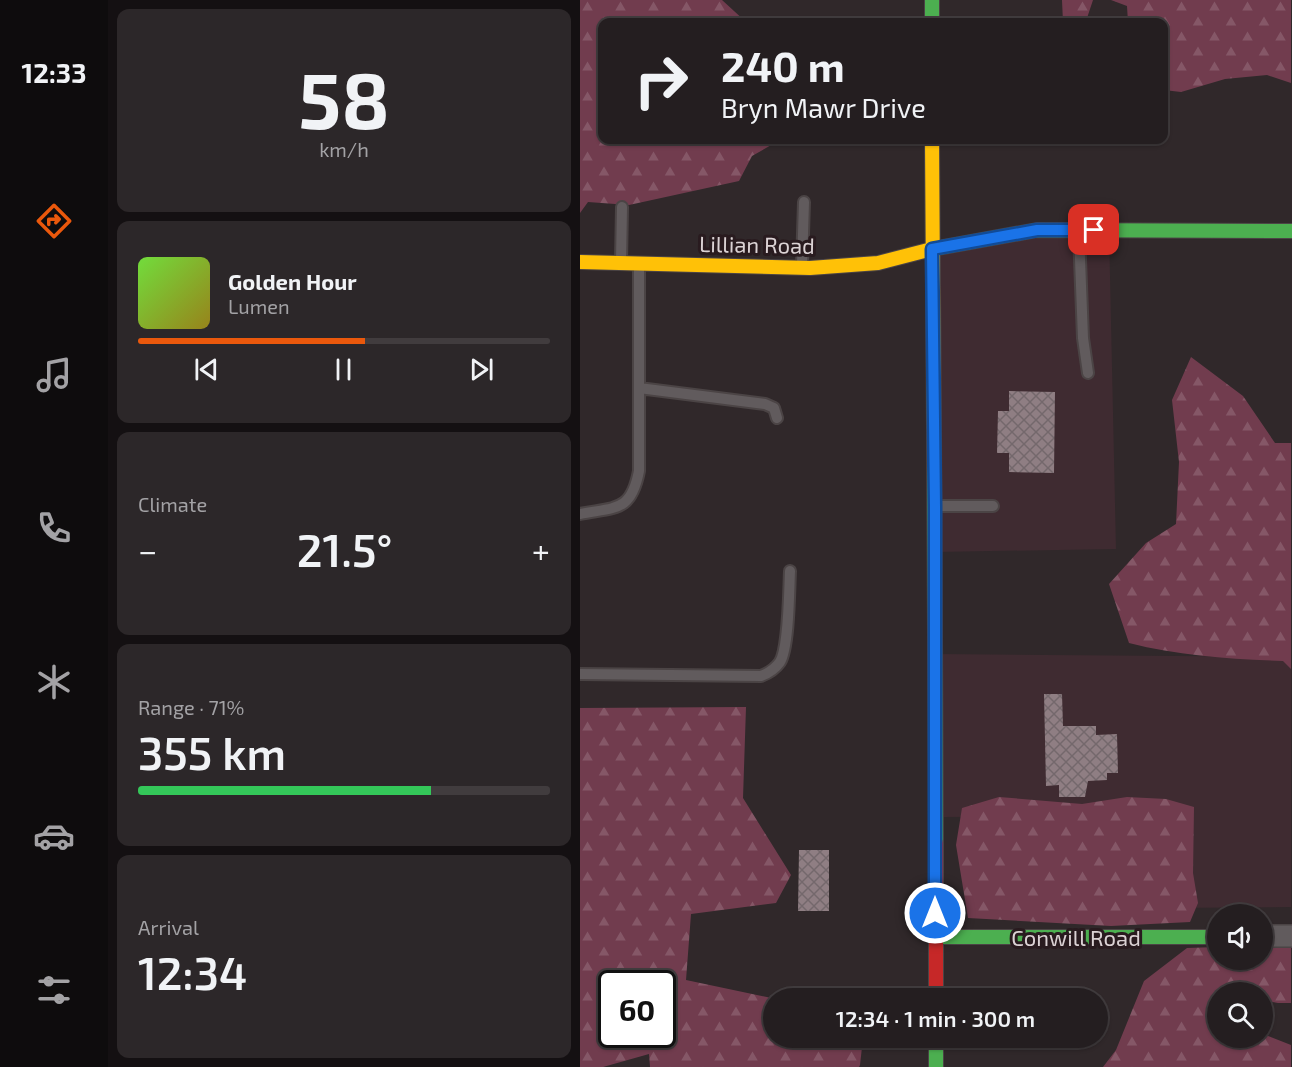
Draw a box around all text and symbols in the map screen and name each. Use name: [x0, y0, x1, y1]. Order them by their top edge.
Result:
text: 240 m: [721, 40, 845, 90]
icon: right: [622, 42, 700, 120]
text: 58: [298, 51, 390, 145]
text: 12:33: [22, 56, 86, 88]
text: Bryn Mawr Drive: [721, 91, 926, 123]
text: km/h: [319, 137, 369, 161]
icon: directions: [33, 200, 75, 242]
pin: [1068, 204, 1119, 255]
icon: arrive: [1077, 213, 1110, 246]
street label: Lillian Road: [699, 230, 815, 258]
text: Golden Hour: [228, 268, 357, 294]
text: Lumen: [228, 294, 290, 318]
icon: previous: [190, 353, 223, 386]
icon: pause: [327, 353, 360, 386]
icon: next: [465, 353, 498, 386]
icon: music: [33, 354, 75, 396]
text: Climate: [138, 492, 207, 516]
icon: phone: [33, 507, 75, 549]
text: 21.5°: [297, 522, 392, 576]
text: −: [138, 530, 157, 570]
text: +: [532, 530, 550, 570]
icon: climate: [33, 661, 75, 703]
text: Range · 71%: [138, 695, 245, 719]
text: 355 km: [138, 725, 286, 779]
icon: car: [33, 815, 75, 857]
position arrow: [903, 881, 967, 945]
map controls: [1207, 904, 1273, 1048]
button: sound: [1207, 904, 1273, 970]
text: Arrival: [138, 915, 199, 939]
street label: Conwill Road: [1011, 924, 1141, 950]
text: 12:34: [138, 945, 247, 999]
icon: filters: [33, 969, 75, 1011]
speed limit sign: 60: [598, 970, 676, 1048]
button: search: [1207, 982, 1273, 1048]
text: 12:34 · 1 min · 300 m: [836, 1005, 1035, 1031]

